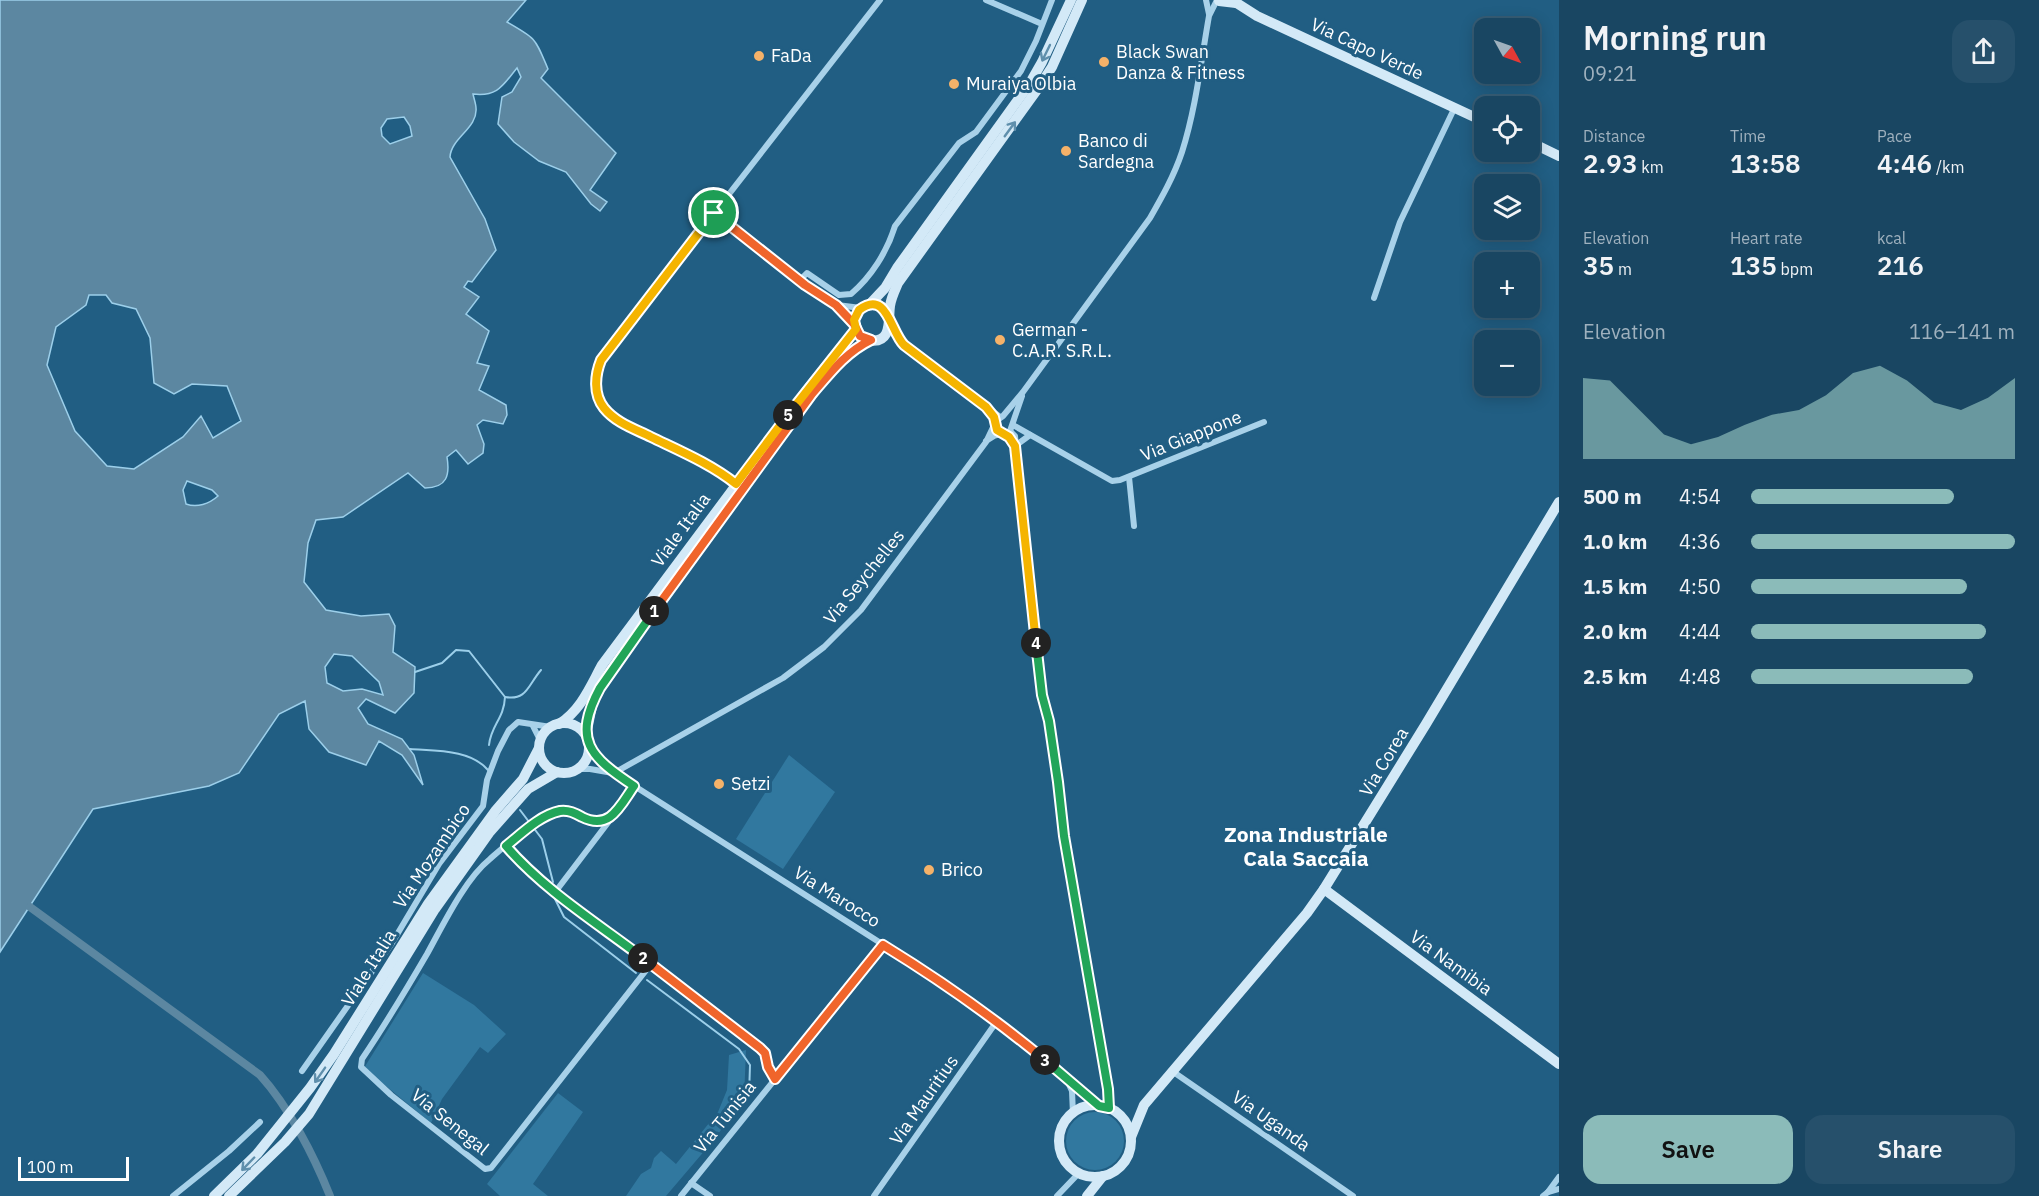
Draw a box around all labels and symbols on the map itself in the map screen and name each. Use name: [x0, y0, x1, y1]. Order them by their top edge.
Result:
street label: Via Capo Verde: [1307, 12, 1427, 85]
north arrow: [1474, 18, 1540, 84]
place label: Black Swan Danza & Fitness: [1116, 40, 1245, 84]
place label: FaDa: [771, 44, 812, 67]
one-way arrow: [1040, 44, 1052, 62]
marker: FaDa: [752, 49, 766, 63]
marker: Black Swan Danza & Fitness: [1097, 55, 1111, 69]
place label: Muraiya Olbia: [966, 72, 1077, 95]
marker: Muraiya Olbia: [947, 77, 961, 91]
one-way arrow: [1004, 121, 1016, 137]
place label: Banco di Sardegna: [1078, 129, 1155, 173]
marker: Banco di Sardegna: [1059, 144, 1073, 158]
pin: [688, 187, 739, 238]
place label: German - C.A.R. S.R.L.: [1012, 318, 1112, 362]
marker: German - C.A.R. S.R.L.: [993, 333, 1007, 347]
pin: 5: [773, 400, 803, 430]
street label: Via Giappone: [1137, 405, 1245, 466]
street label: Viale Italia: [646, 488, 715, 571]
street label: Via Seychelles: [818, 524, 909, 629]
pin: 1: [639, 596, 669, 626]
pin: 4: [1021, 628, 1051, 658]
street label: Via Corea: [1354, 723, 1413, 800]
place label: Setzi: [731, 772, 771, 795]
marker: Setzi: [712, 777, 726, 791]
street label: Via Mozambico: [388, 799, 475, 913]
district label: Zona Industriale Cala Saccaia: [1224, 820, 1388, 872]
place label: Brico: [941, 858, 983, 881]
street label: Via Marocco: [790, 861, 885, 932]
marker: Brico: [922, 863, 936, 877]
street label: Viale Italia: [336, 925, 401, 1010]
street label: Via Namibia: [1406, 925, 1497, 1000]
pin: 2: [628, 943, 658, 973]
pin: 3: [1030, 1045, 1060, 1075]
street label: Via Mauritius: [884, 1050, 963, 1149]
one-way arrow: [313, 1067, 326, 1083]
street label: Via Tunisia: [688, 1076, 761, 1158]
street label: Via Senegal: [407, 1083, 494, 1160]
street label: Via Uganda: [1228, 1085, 1315, 1156]
scale bar: [18, 1154, 129, 1182]
one-way arrow: [240, 1156, 255, 1171]

